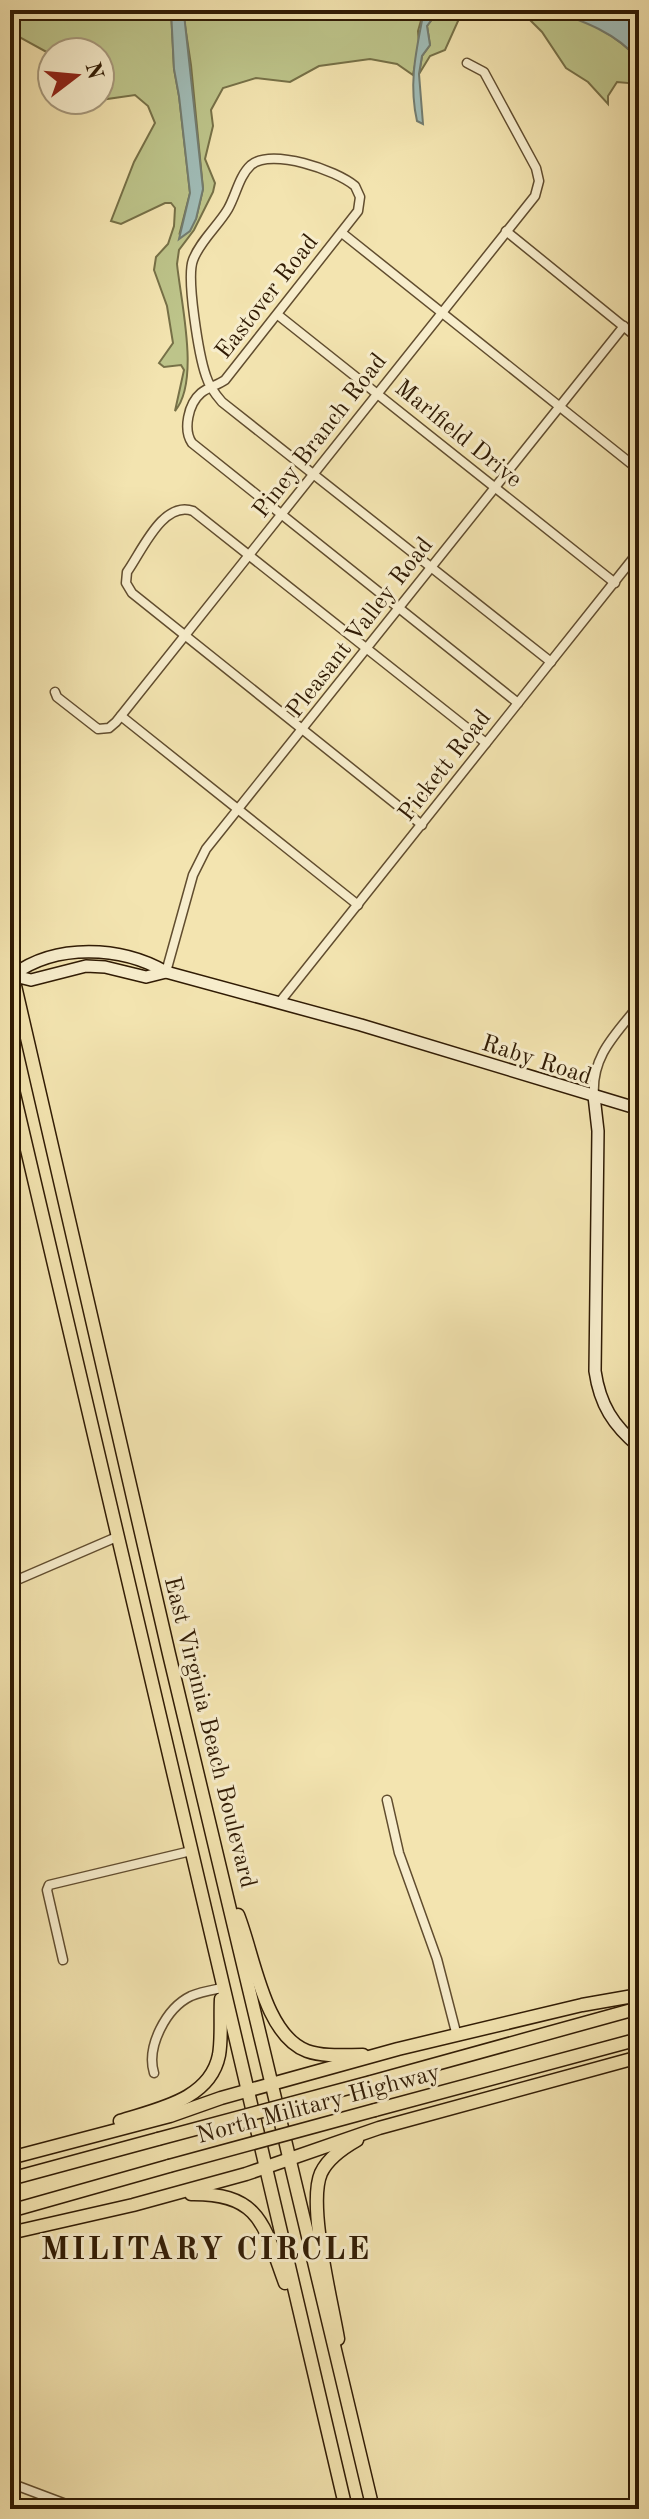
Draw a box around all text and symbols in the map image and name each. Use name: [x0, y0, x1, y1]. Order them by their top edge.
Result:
north arrow: [36, 36, 116, 116]
text: N: [80, 60, 106, 82]
street label: Eastover Road: [212, 230, 323, 364]
street label: Piney Branch Road: [249, 350, 392, 523]
street label: Marlfield Drive: [390, 376, 526, 493]
street label: Pleasant Valley Road: [283, 534, 438, 723]
street label: Pickett Road: [395, 706, 496, 826]
street label: Raby Road: [478, 1032, 594, 1090]
street label: East Virginia Beach Boulevard: [159, 1574, 259, 1891]
street label: North Military Highway: [194, 2061, 443, 2149]
district label: MILITARY CIRCLE: [41, 2235, 371, 2267]

